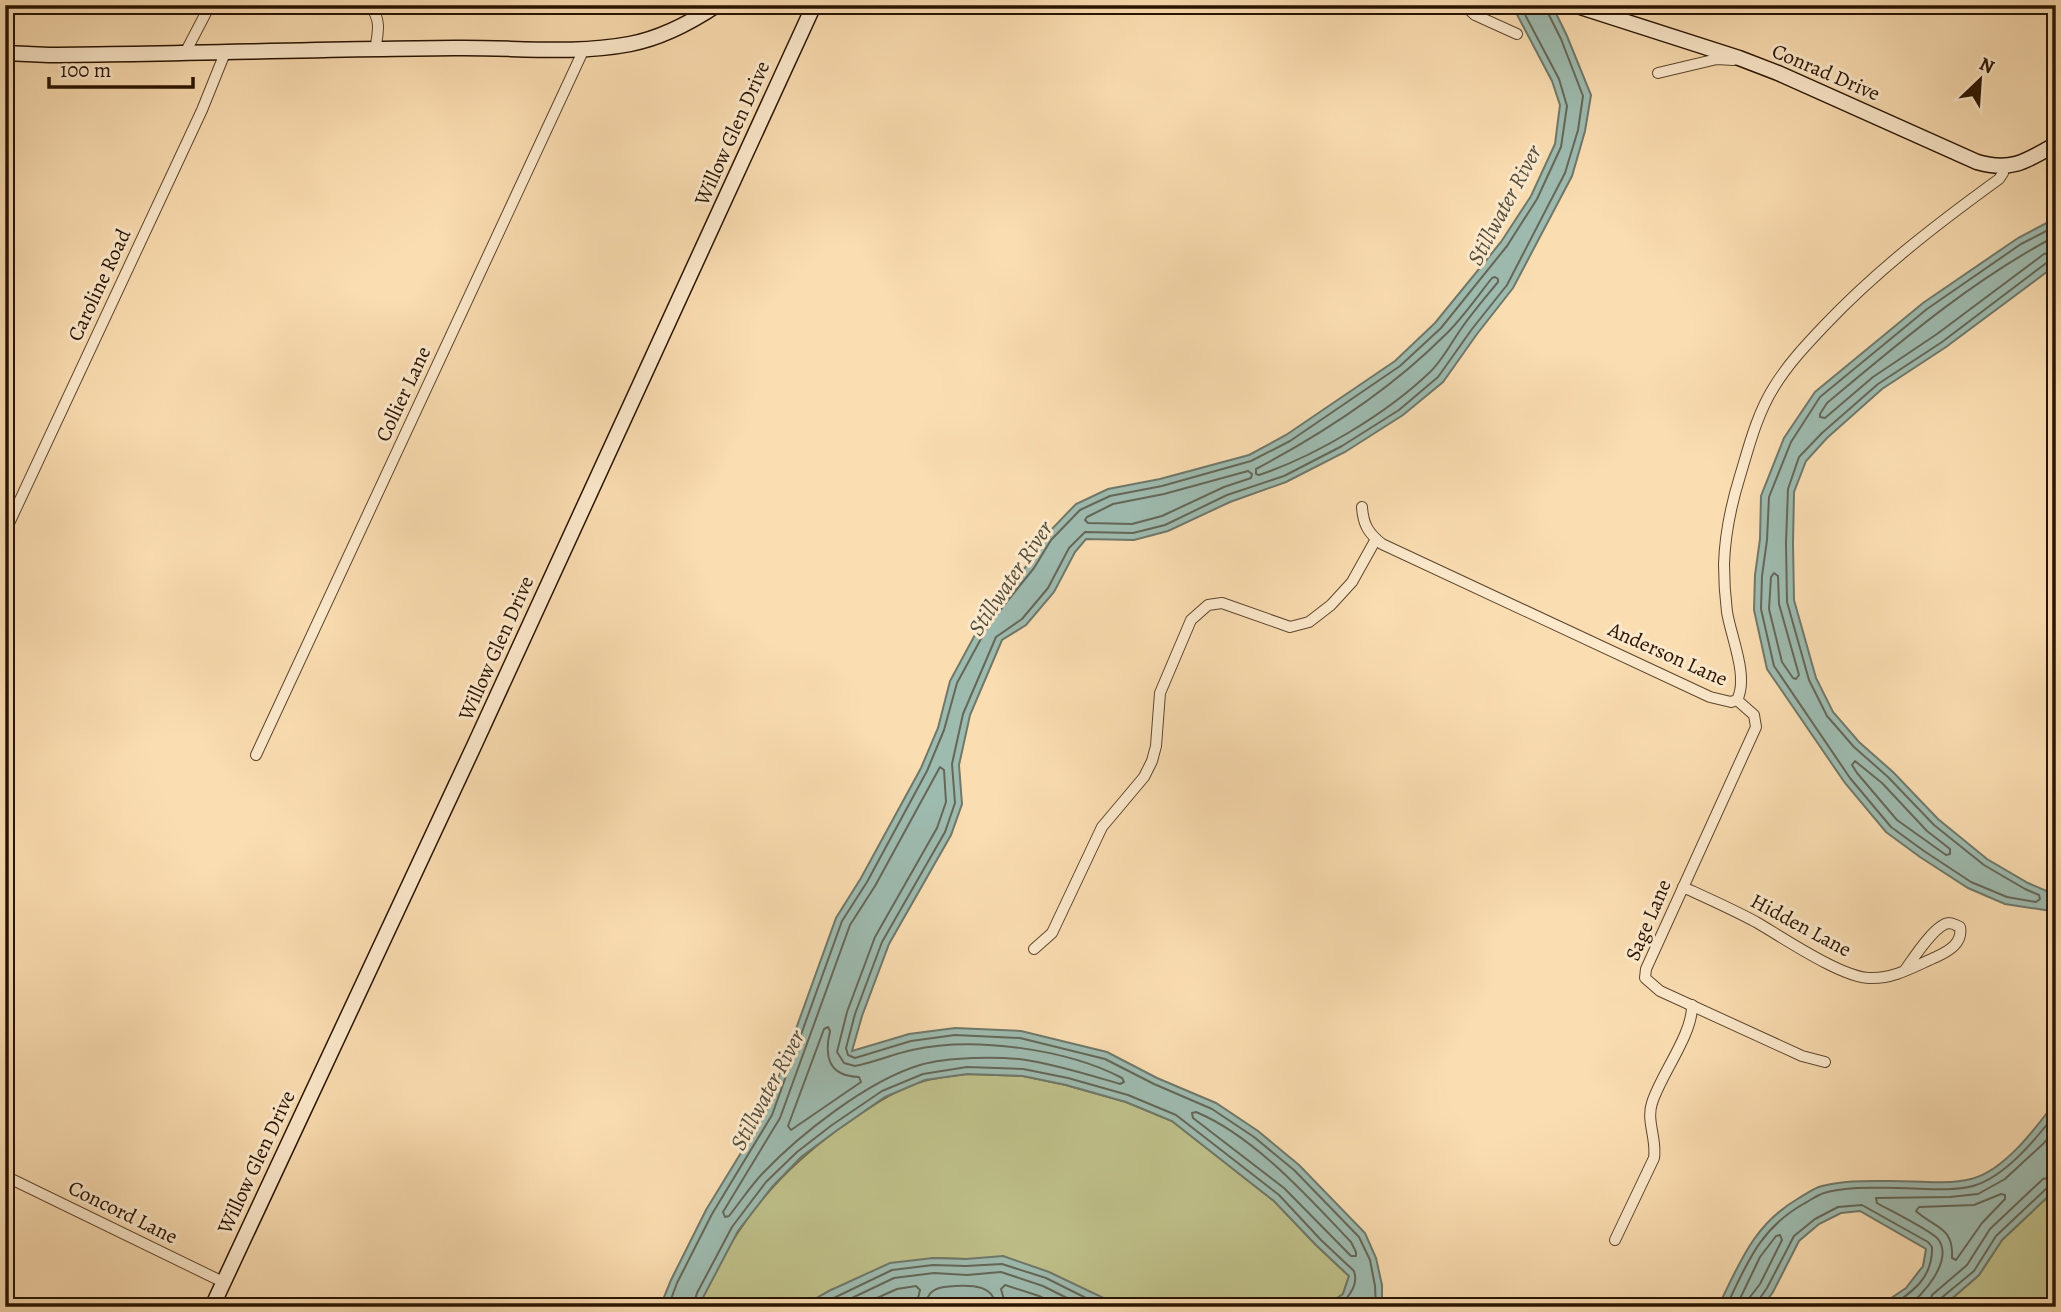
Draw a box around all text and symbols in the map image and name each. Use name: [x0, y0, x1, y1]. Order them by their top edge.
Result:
street label: Conrad Drive: [1768, 37, 1884, 107]
scale bar: [49, 46, 192, 90]
north arrow: [1946, 46, 2016, 116]
text: N: [1975, 51, 1999, 80]
text: 100 m: [60, 56, 111, 84]
street label: Willow Glen Drive: [687, 56, 776, 210]
water label: Stillwater River: [1460, 139, 1550, 271]
street label: Caroline Road: [61, 224, 138, 346]
street label: Collier Lane: [369, 342, 437, 446]
water label: Stillwater River: [961, 514, 1061, 642]
street label: Willow Glen Drive: [451, 571, 540, 725]
street label: Anderson Lane: [1603, 615, 1732, 693]
street label: Sage Lane: [1618, 875, 1678, 965]
street label: Hidden Lane: [1746, 887, 1856, 963]
water label: Stillwater River: [723, 1024, 813, 1156]
street label: Willow Glen Drive: [210, 1086, 301, 1239]
street label: Concord Lane: [64, 1173, 182, 1251]

